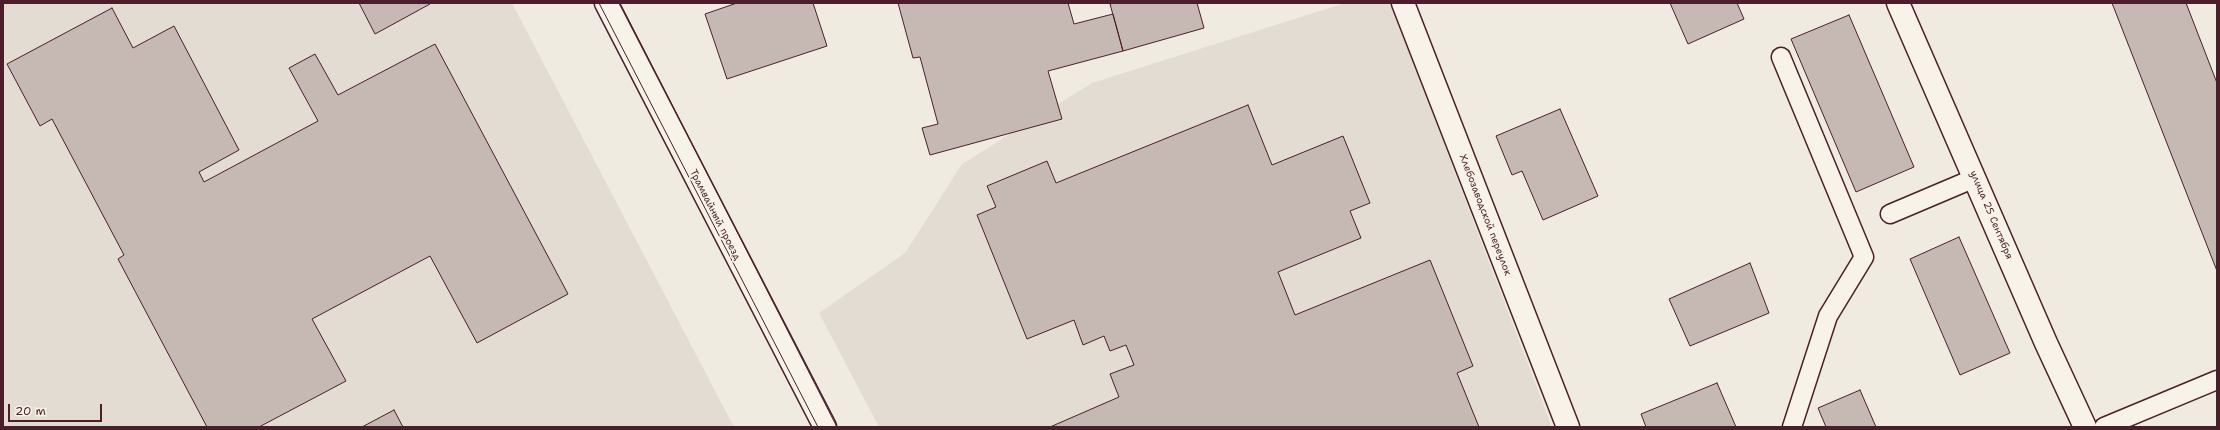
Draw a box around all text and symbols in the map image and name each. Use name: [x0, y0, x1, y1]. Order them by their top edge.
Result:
street label: Хлебозаводской переулок: [1456, 153, 1514, 277]
street label: Трамвайный проезд: [687, 168, 743, 262]
street label: улица 25 Сентября: [1967, 169, 2015, 261]
scale bar: [10, 396, 104, 422]
text: 20 m: [15, 403, 46, 419]

